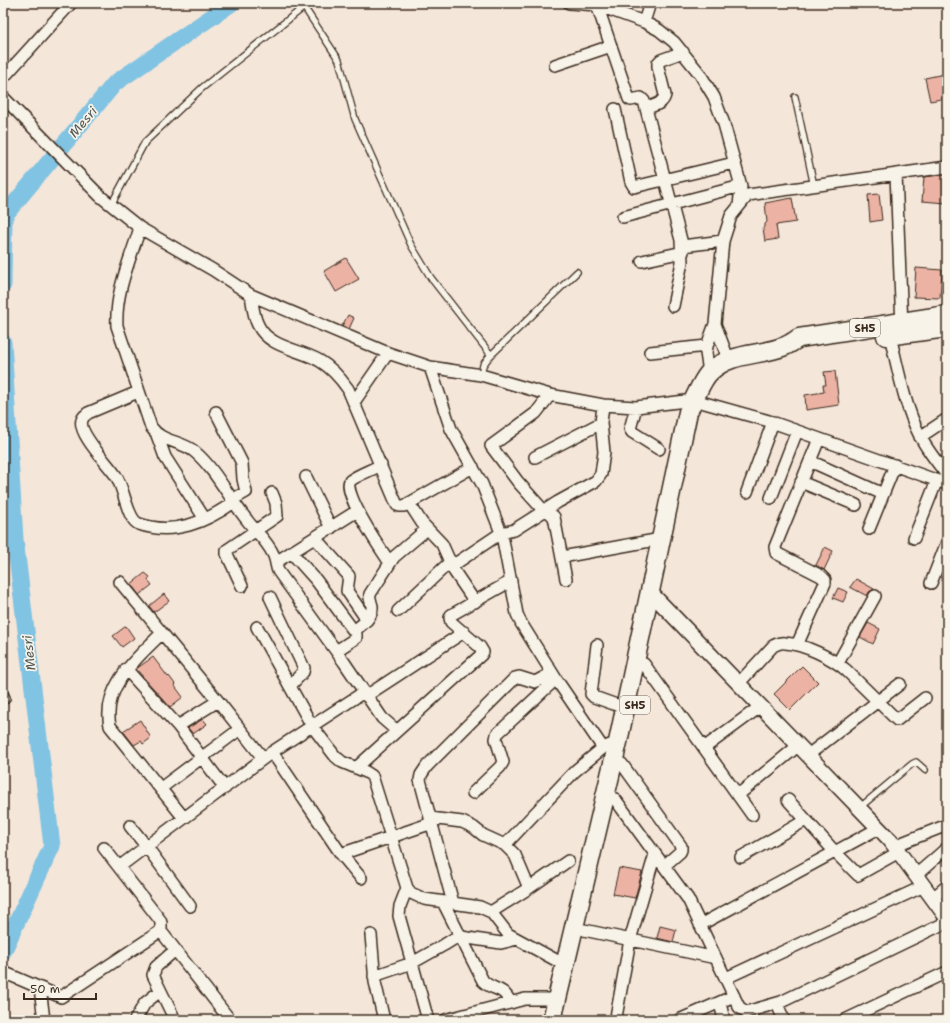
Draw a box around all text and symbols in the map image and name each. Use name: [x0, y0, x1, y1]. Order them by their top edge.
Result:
water label: Mesri: [65, 103, 101, 141]
road number: SH5: [850, 319, 880, 337]
water label: Mesri: [18, 634, 40, 672]
road number: SH5: [620, 696, 650, 714]
scale bar: [24, 975, 96, 1001]
text: 50 m: [30, 981, 60, 997]

